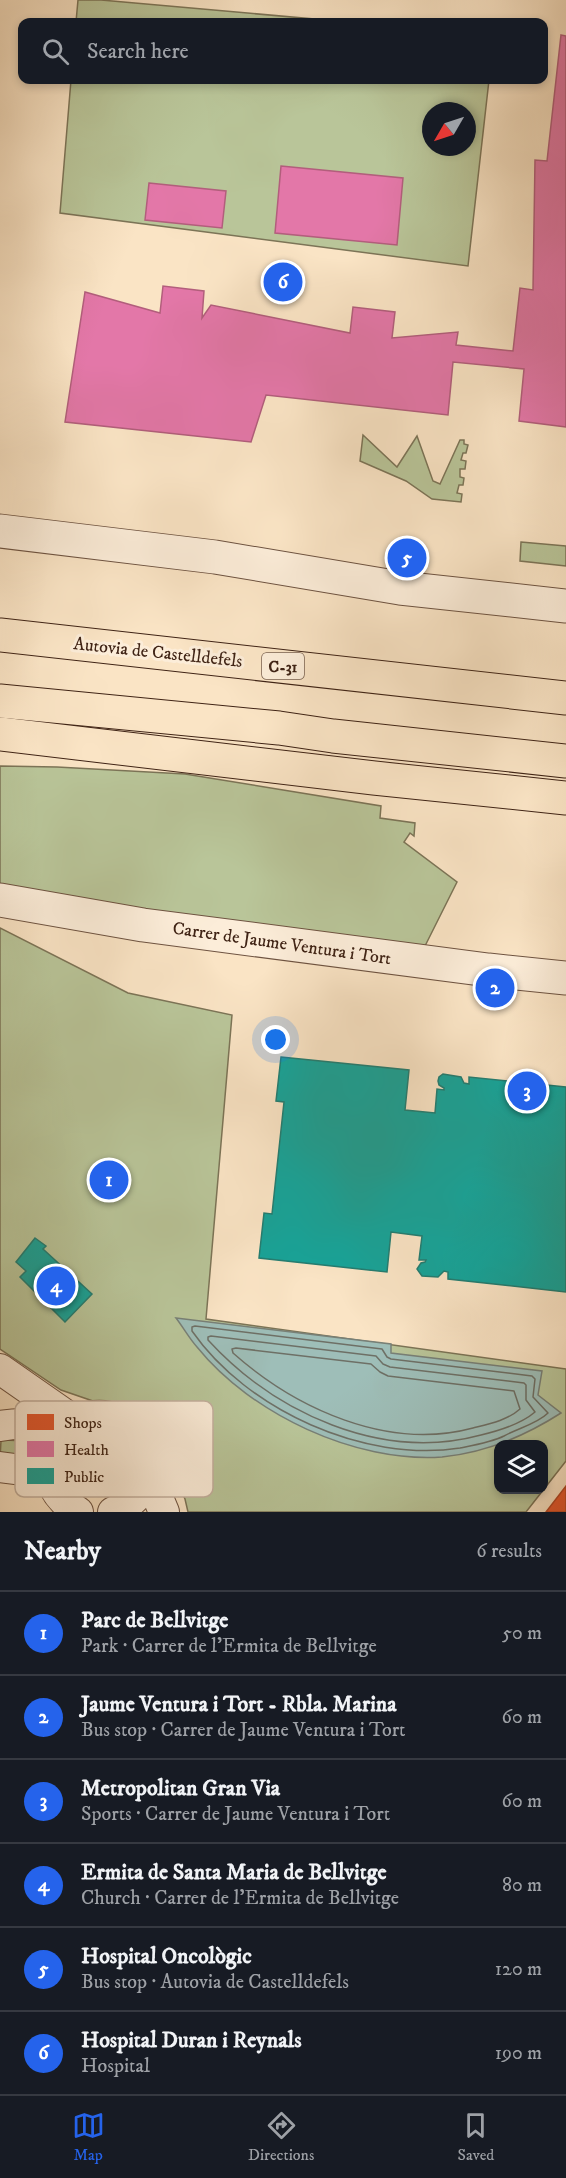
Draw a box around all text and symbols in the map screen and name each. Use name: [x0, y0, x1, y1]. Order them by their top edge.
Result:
search box: [18, 18, 548, 84]
icon: search: [39, 35, 72, 68]
text: Search here: [87, 38, 189, 65]
north arrow: [422, 102, 476, 156]
pin: 6: [264, 260, 302, 304]
pin: 5: [388, 536, 426, 580]
street label: Autovia de Castelldefels: [72, 633, 243, 673]
road number: C-31: [262, 653, 304, 679]
street label: Carrer de Jaume Ventura i Tort: [171, 918, 393, 970]
pin: 2: [476, 966, 514, 1010]
your location: [261, 1025, 290, 1054]
pin: 3: [508, 1068, 546, 1114]
pin: 1: [90, 1158, 128, 1202]
pin: 4: [36, 1264, 76, 1308]
legend: [15, 1401, 213, 1497]
text: Shops: [64, 1413, 102, 1433]
text: Health: [64, 1440, 109, 1460]
map controls: [494, 1440, 548, 1494]
button: layers: [494, 1440, 548, 1494]
text: Public: [64, 1467, 104, 1487]
text: Nearby: [24, 1535, 101, 1568]
text: 6 results: [476, 1539, 542, 1564]
text: Parc de Bellvitge: [81, 1607, 228, 1634]
text: 1: [40, 1621, 47, 1646]
text: 50 m: [502, 1621, 542, 1646]
text: Park · Carrer de l'Ermita de Bellvitge: [81, 1634, 377, 1659]
text: Jaume Ventura i Tort - Rbla. Marina: [81, 1691, 397, 1718]
text: 2: [39, 1705, 48, 1730]
text: 60 m: [502, 1705, 542, 1730]
text: Bus stop · Carrer de Jaume Ventura i Tort: [81, 1718, 406, 1743]
text: Metropolitan Gran Via: [81, 1775, 280, 1802]
text: 3: [40, 1789, 47, 1814]
text: 60 m: [502, 1789, 542, 1814]
text: Sports · Carrer de Jaume Ventura i Tort: [81, 1802, 390, 1827]
text: Ermita de Santa Maria de Bellvitge: [81, 1859, 387, 1886]
text: 4: [38, 1873, 49, 1898]
text: 80 m: [502, 1873, 542, 1898]
text: Church · Carrer de l'Ermita de Bellvitge: [81, 1886, 399, 1911]
text: Hospital Oncològic: [81, 1943, 252, 1970]
text: 5: [39, 1957, 48, 1982]
text: 120 m: [495, 1957, 542, 1982]
text: Bus stop · Autovia de Castelldefels: [81, 1970, 349, 1995]
text: Hospital Duran i Reynals: [81, 2027, 302, 2054]
text: 6: [38, 2041, 49, 2066]
text: 190 m: [495, 2041, 542, 2066]
text: Hospital: [81, 2054, 150, 2079]
tab: Map: [72, 2109, 105, 2165]
tab: Directions: [248, 2109, 314, 2165]
tab: Saved: [458, 2109, 494, 2165]

